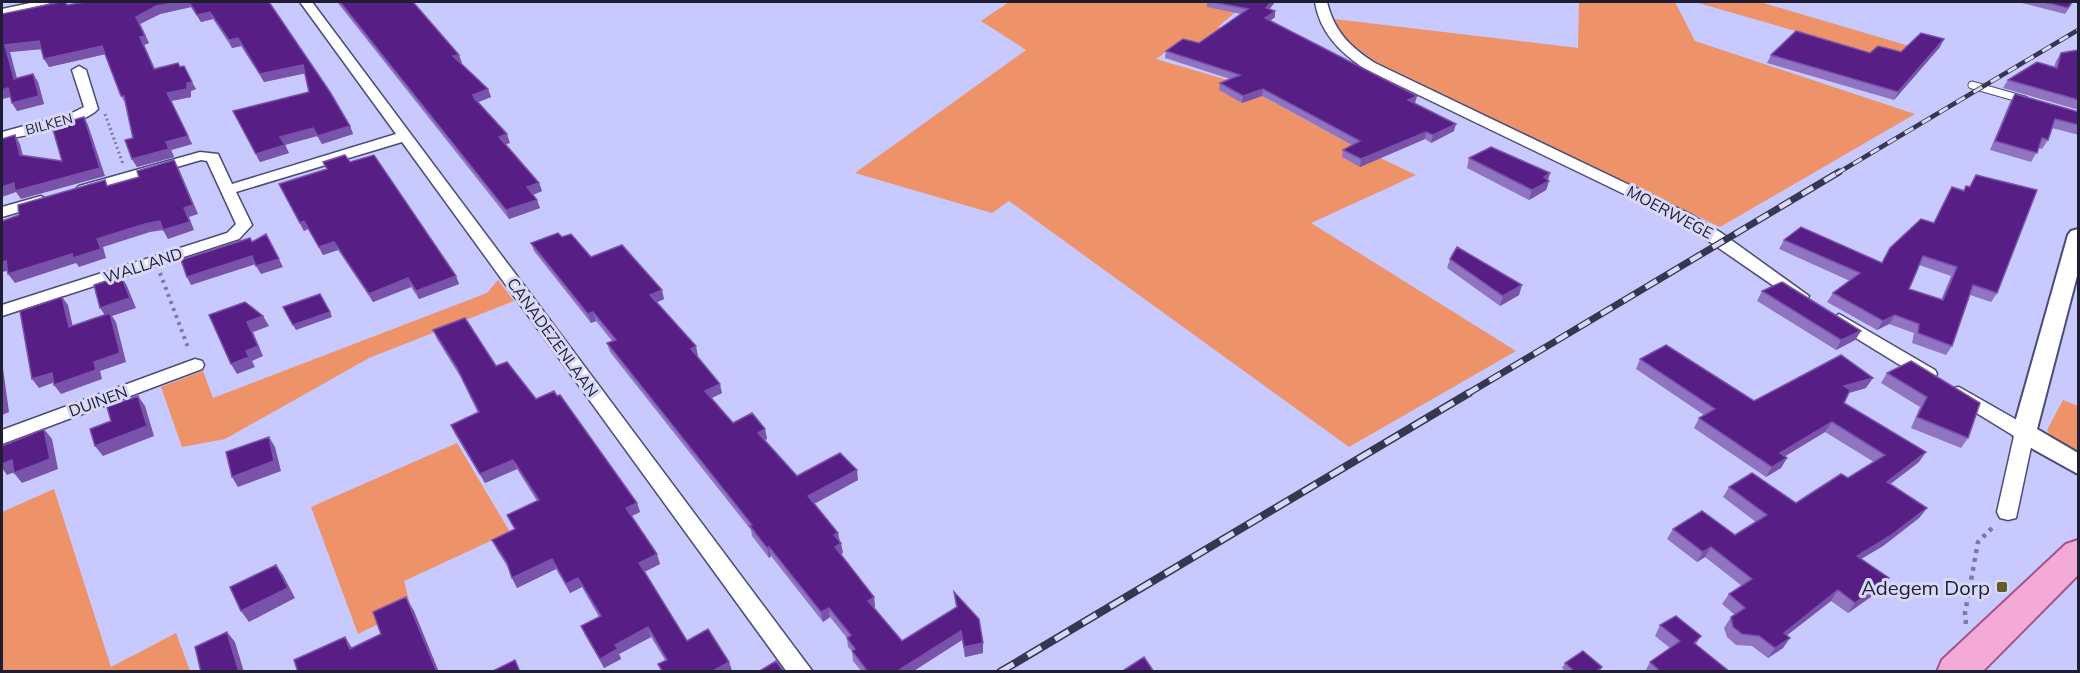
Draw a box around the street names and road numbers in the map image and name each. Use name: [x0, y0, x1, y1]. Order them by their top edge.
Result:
street label: BILKEN: [23, 109, 75, 139]
street label: MOERWEGE: [1624, 181, 1716, 243]
street label: WALLAND: [101, 243, 185, 287]
street label: CANADEZENLAAN: [503, 274, 603, 400]
street label: DUINEN: [66, 381, 130, 421]

